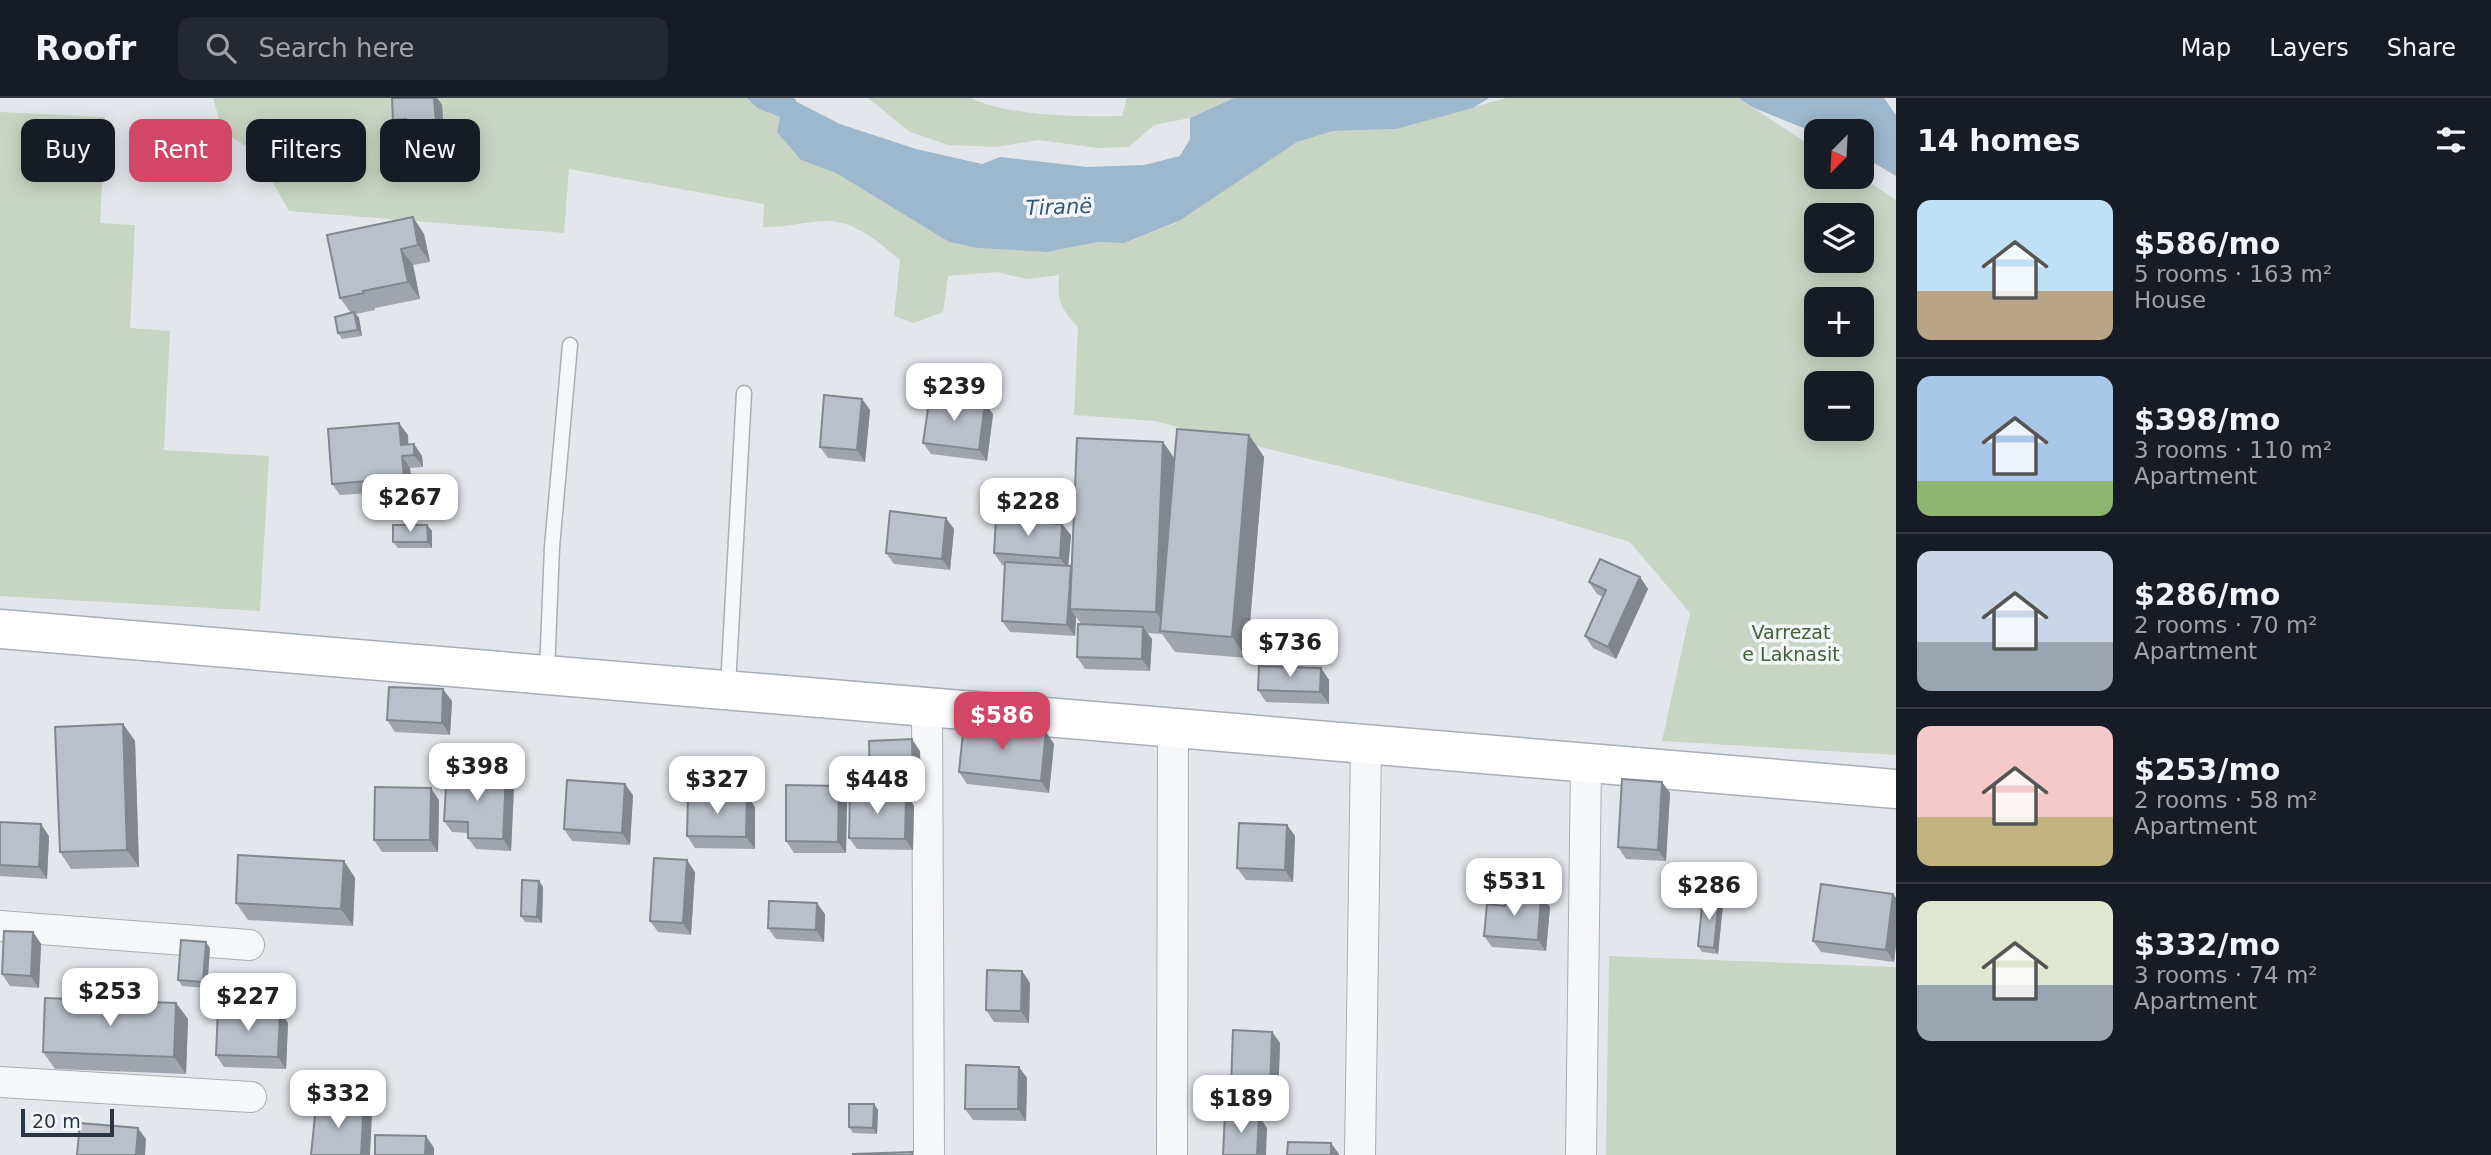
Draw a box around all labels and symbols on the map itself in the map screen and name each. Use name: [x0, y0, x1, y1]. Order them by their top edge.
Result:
north arrow: [1804, 119, 1874, 189]
water label: Tiranë: [1025, 194, 1093, 220]
pin: $239: [913, 364, 995, 423]
pin: $267: [369, 474, 451, 534]
pin: $228: [987, 478, 1069, 538]
pin: $736: [1249, 620, 1331, 679]
park label: Varrezat e Laknasit: [1742, 621, 1840, 665]
pin: $586: [961, 692, 1043, 752]
pin: $398: [436, 744, 518, 803]
pin: $327: [676, 756, 758, 816]
pin: $448: [836, 756, 918, 816]
pin: $531: [1473, 858, 1555, 918]
pin: $286: [1668, 862, 1750, 922]
pin: $253: [69, 968, 151, 1028]
pin: $227: [207, 974, 289, 1033]
pin: $332: [297, 1070, 379, 1130]
pin: $189: [1200, 1076, 1282, 1135]
scale bar: [21, 1106, 114, 1138]

